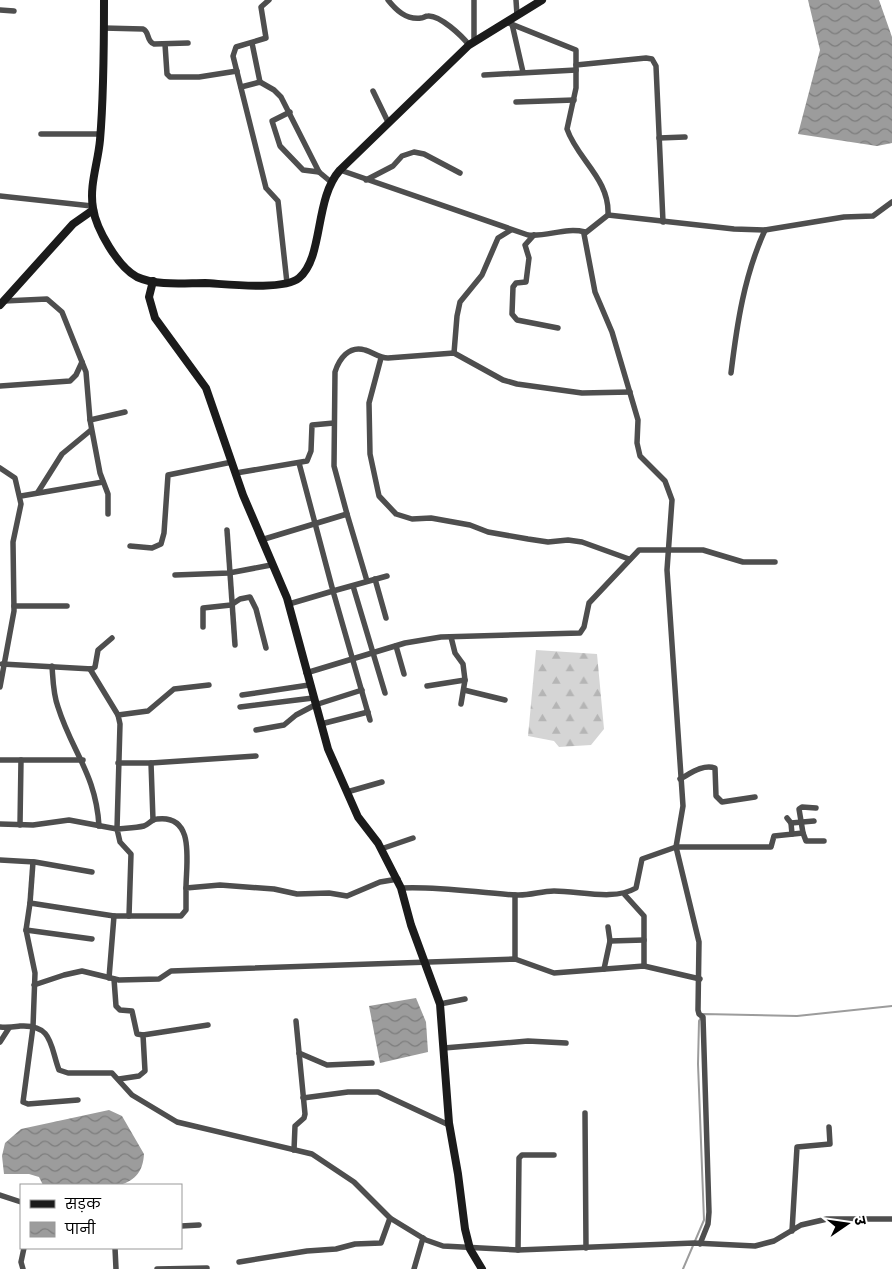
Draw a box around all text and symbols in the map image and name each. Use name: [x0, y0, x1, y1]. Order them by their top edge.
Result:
legend: [20, 1184, 182, 1249]
text: सड़क: [64, 1193, 102, 1214]
north arrow: [822, 1199, 872, 1249]
text: उ: [849, 1214, 871, 1228]
text: पानी: [64, 1218, 96, 1239]

